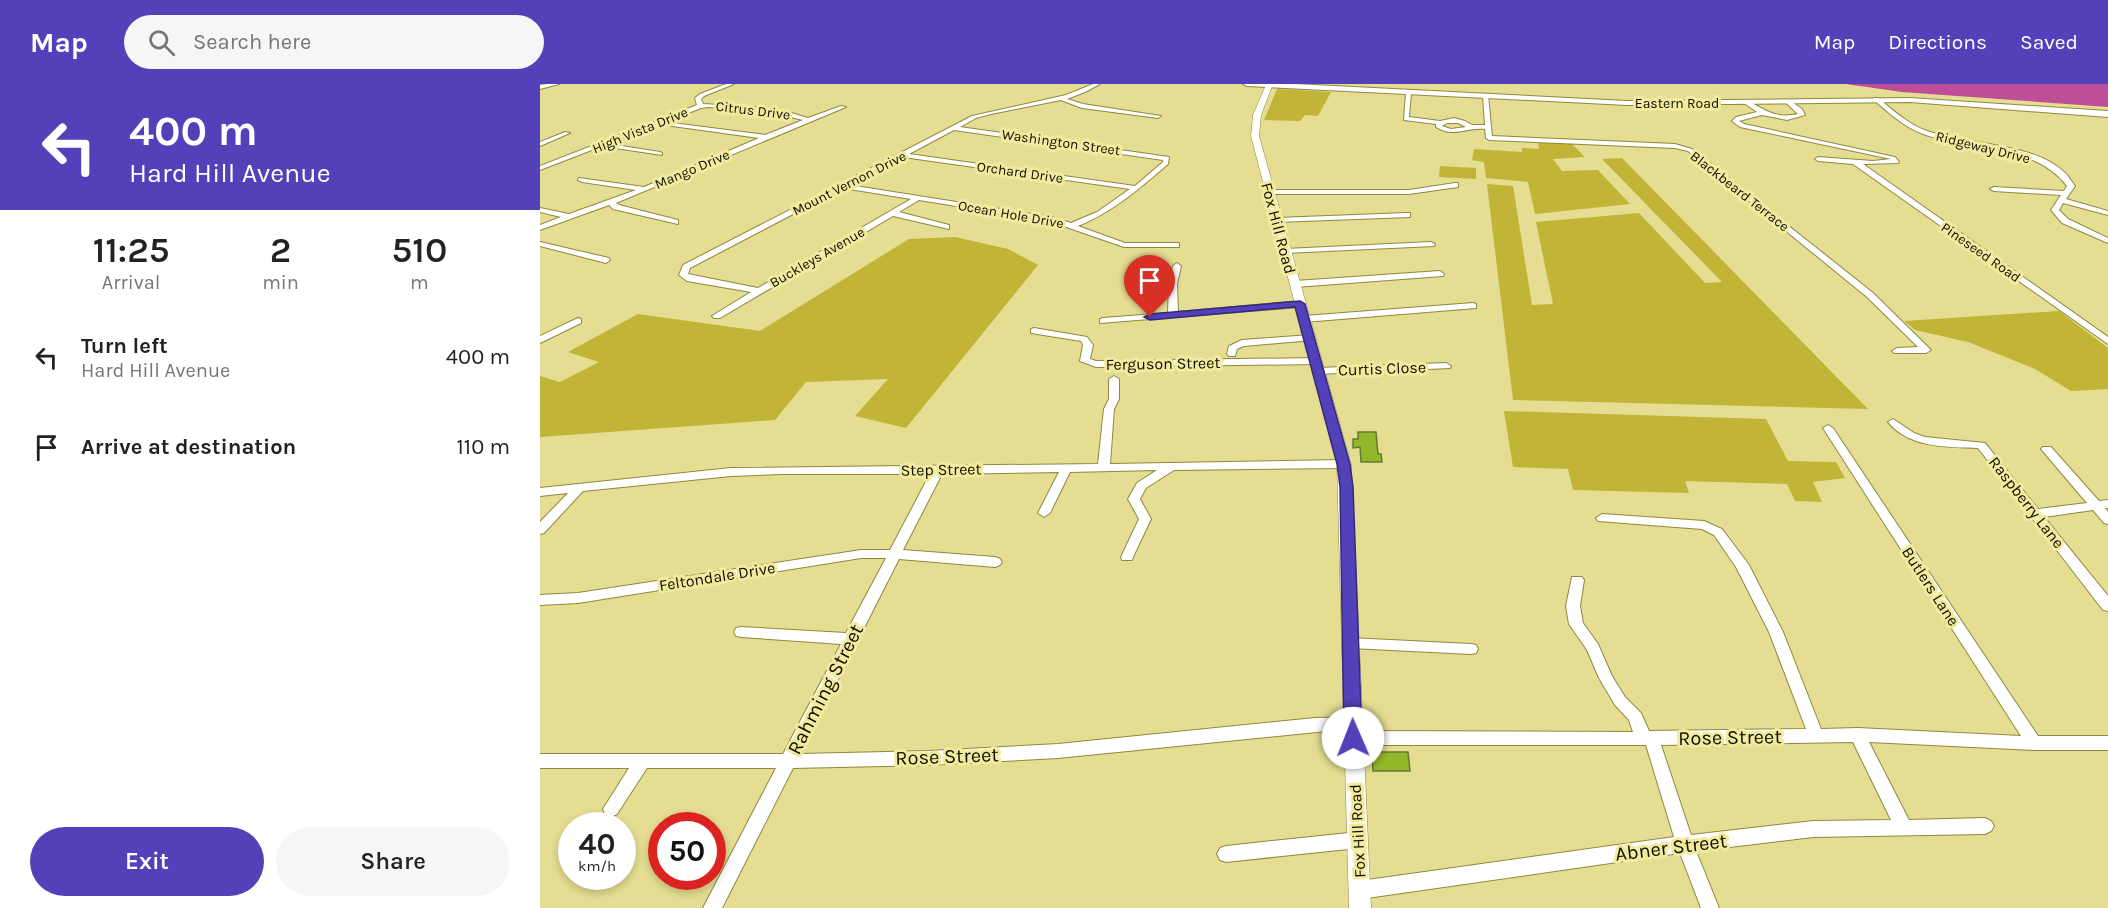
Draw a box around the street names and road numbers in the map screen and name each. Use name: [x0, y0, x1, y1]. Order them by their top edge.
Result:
street label: Eastern Road: [1635, 95, 1719, 112]
street label: Citrus Drive: [715, 97, 791, 123]
street label: High Vista Drive: [590, 104, 690, 157]
street label: Washington Street: [1001, 126, 1121, 159]
street label: Ridgeway Drive: [1934, 128, 2032, 167]
street label: Mango Drive: [652, 146, 732, 193]
street label: Mount Vernon Drive: [790, 147, 909, 219]
street label: Blackbeard Terrace: [1687, 148, 1792, 235]
street label: Orchard Drive: [976, 158, 1064, 187]
street label: Fox Hill Road: [1257, 180, 1300, 276]
street label: Ocean Hole Drive: [957, 197, 1065, 232]
street label: Pineseed Road: [1938, 219, 2024, 286]
street label: Buckleys Avenue: [767, 223, 868, 291]
street label: Ferguson Street: [1105, 353, 1221, 374]
street label: Curtis Close: [1338, 357, 1426, 380]
street label: Raspberry Lane: [1985, 453, 2068, 552]
street label: Step Street: [900, 459, 982, 480]
street label: Butlers Lane: [1898, 543, 1963, 629]
street label: Feltondale Drive: [658, 558, 776, 595]
street label: Rahming Street: [783, 620, 868, 758]
street label: Rose Street: [1678, 725, 1782, 750]
street label: Rose Street: [895, 743, 1000, 770]
street label: Fox Hill Road: [1346, 784, 1369, 878]
street label: Abner Street: [1614, 829, 1729, 866]

